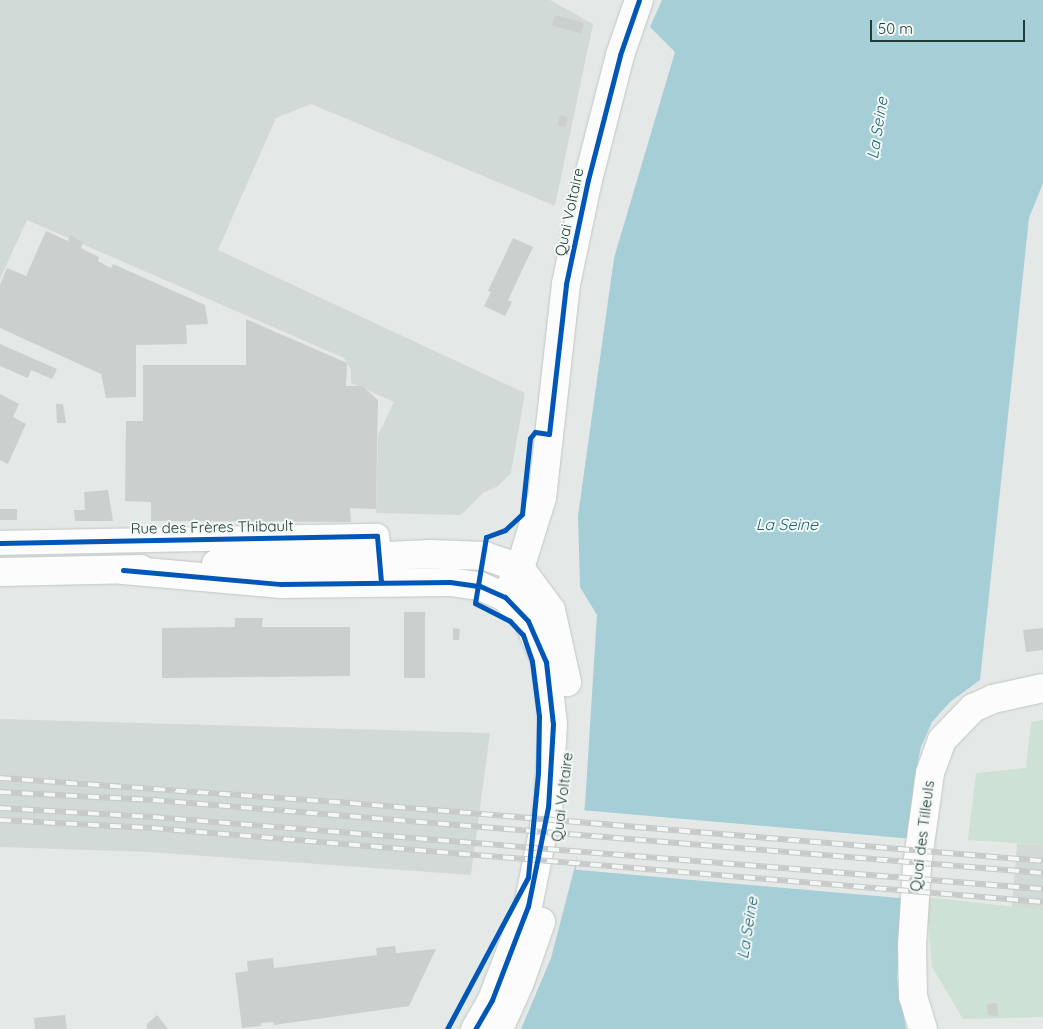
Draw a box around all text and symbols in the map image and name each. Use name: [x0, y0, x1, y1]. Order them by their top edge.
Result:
scale bar: [873, 10, 1028, 42]
text: 50 m: [878, 19, 913, 38]
water label: La Seine: [863, 96, 891, 160]
street label: Quai Voltaire: [551, 166, 587, 258]
water label: La Seine: [756, 514, 818, 534]
street label: Rue des Frères Thibault: [130, 517, 294, 537]
street label: Quai Voltaire: [548, 751, 576, 843]
street label: Quai des Tilleuls: [906, 779, 938, 893]
water label: La Seine: [733, 896, 761, 960]

